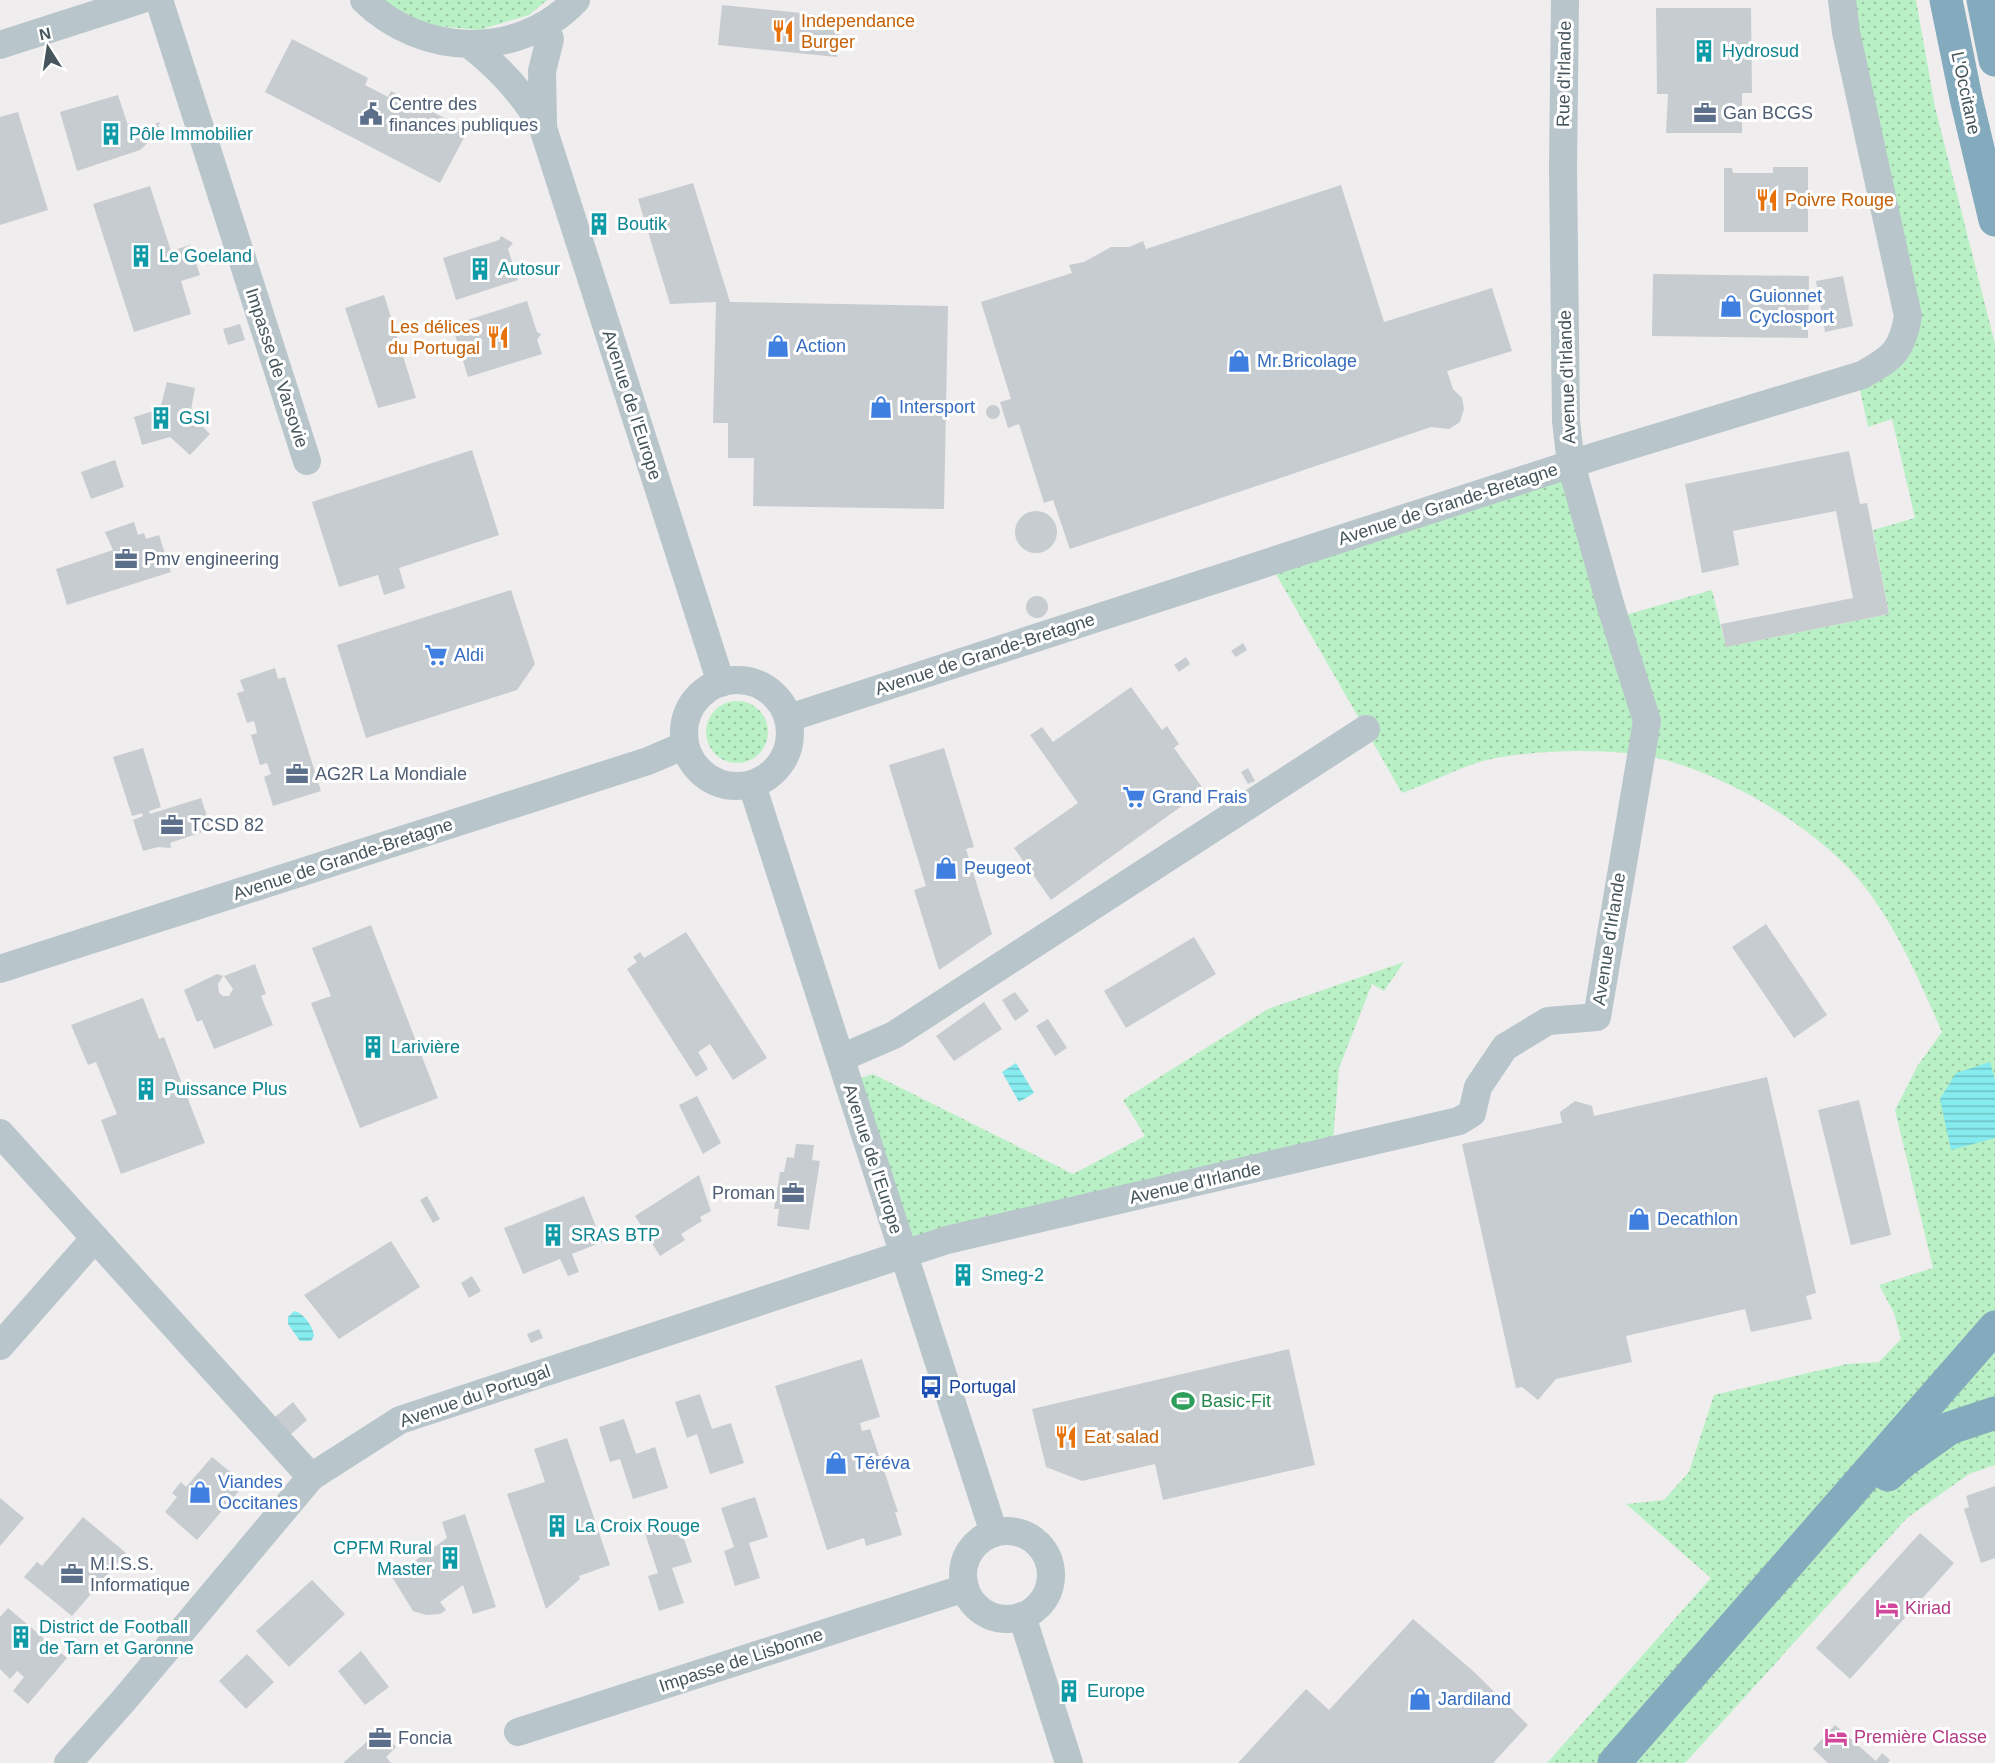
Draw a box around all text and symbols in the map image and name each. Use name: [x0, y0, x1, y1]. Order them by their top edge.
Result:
place label: Independance Burger: [801, 11, 915, 52]
north arrow: [18, 18, 78, 78]
restaurant icon: Independance Burger: [770, 18, 796, 44]
street label: Rue d'Irlande: [1553, 21, 1575, 127]
text: N: [38, 24, 52, 43]
building icon: Hydrosud: [1691, 38, 1717, 64]
place label: Hydrosud: [1722, 41, 1799, 61]
street label: L'Occitane: [1947, 50, 1985, 136]
place label: Centre des finances publiques: [389, 94, 538, 135]
office icon: Gan BCGS: [1692, 100, 1718, 126]
public building icon: Centre des finances publiques: [358, 101, 384, 127]
place label: Gan BCGS: [1723, 103, 1813, 123]
building icon: Pôle Immobilier: [98, 121, 124, 147]
place label: Pôle Immobilier: [129, 124, 253, 144]
restaurant icon: Poivre Rouge: [1754, 187, 1780, 213]
place label: Poivre Rouge: [1785, 190, 1894, 210]
building icon: Boutik: [586, 211, 612, 237]
place label: Boutik: [617, 214, 668, 234]
building icon: Le Goeland: [128, 243, 154, 269]
place label: Le Goeland: [159, 246, 252, 266]
building icon: Autosur: [467, 256, 493, 282]
place label: Autosur: [498, 259, 560, 279]
street label: Impasse de Varsovie: [242, 286, 312, 450]
place label: Guionnet Cyclosport: [1749, 286, 1834, 327]
shop icon: Guionnet Cyclosport: [1718, 293, 1744, 319]
street label: Avenue d'Irlande: [1555, 310, 1579, 444]
place label: Les délices du Portugal: [388, 317, 480, 358]
restaurant icon: Les délices du Portugal: [485, 324, 511, 350]
street label: Avenue de l'Europe: [598, 328, 666, 482]
shop icon: Action: [765, 333, 791, 359]
place label: Action: [796, 336, 846, 356]
shop icon: Mr.Bricolage: [1226, 348, 1252, 374]
place label: Mr.Bricolage: [1257, 351, 1357, 371]
shop icon: Intersport: [868, 394, 894, 420]
place label: Intersport: [899, 397, 975, 417]
building icon: GSI: [148, 405, 174, 431]
place label: GSI: [179, 408, 210, 428]
street label: Avenue de Grande-Bretagne: [1336, 459, 1560, 549]
office icon: Pmv engineering: [113, 546, 139, 572]
place label: Pmv engineering: [144, 549, 279, 569]
street label: Avenue de Grande-Bretagne: [873, 609, 1097, 699]
supermarket icon: Aldi: [423, 642, 449, 668]
place label: Aldi: [454, 645, 484, 665]
office icon: AG2R La Mondiale: [284, 761, 310, 787]
place label: AG2R La Mondiale: [315, 764, 467, 784]
supermarket icon: Grand Frais: [1121, 784, 1147, 810]
place label: Grand Frais: [1152, 787, 1247, 807]
office icon: TCSD 82: [159, 812, 185, 838]
street label: Avenue de Grande-Bretagne: [231, 814, 455, 904]
place label: TCSD 82: [190, 815, 264, 835]
shop icon: Peugeot: [933, 855, 959, 881]
place label: Peugeot: [964, 858, 1031, 878]
street label: Avenue d'Irlande: [1589, 871, 1629, 1007]
building icon: Larivière: [360, 1034, 386, 1060]
place label: Larivière: [391, 1037, 460, 1057]
building icon: Puissance Plus: [133, 1076, 159, 1102]
place label: Puissance Plus: [164, 1079, 287, 1099]
street label: Avenue de l'Europe: [839, 1082, 907, 1236]
street label: Avenue d'Irlande: [1127, 1158, 1263, 1208]
office icon: Proman: [780, 1180, 806, 1206]
place label: Proman: [712, 1183, 775, 1203]
shop icon: Decathlon: [1626, 1206, 1652, 1232]
place label: Decathlon: [1657, 1209, 1738, 1229]
building icon: SRAS BTP: [540, 1222, 566, 1248]
place label: SRAS BTP: [571, 1225, 660, 1245]
building icon: Smeg-2: [950, 1262, 976, 1288]
place label: Smeg-2: [981, 1265, 1044, 1285]
street label: Avenue du Portugal: [397, 1361, 553, 1431]
bus stop icon: Portugal: [918, 1374, 944, 1400]
place label: Portugal: [949, 1377, 1016, 1397]
sports icon: Basic-Fit: [1170, 1388, 1196, 1414]
place label: Basic-Fit: [1201, 1391, 1271, 1411]
restaurant icon: Eat salad: [1053, 1424, 1079, 1450]
place label: Eat salad: [1084, 1427, 1159, 1447]
shop icon: Téréva: [823, 1450, 849, 1476]
place label: Téréva: [854, 1453, 911, 1473]
place label: Viandes Occitanes: [218, 1472, 298, 1513]
shop icon: Viandes Occitanes: [187, 1479, 213, 1505]
building icon: La Croix Rouge: [544, 1513, 570, 1539]
place label: La Croix Rouge: [575, 1516, 700, 1536]
place label: CPFM Rural Master: [333, 1538, 432, 1579]
building icon: CPFM Rural Master: [437, 1545, 463, 1571]
place label: M.I.S.S. Informatique: [90, 1554, 190, 1595]
office icon: M.I.S.S. Informatique: [59, 1561, 85, 1587]
hotel icon: Kiriad: [1874, 1595, 1900, 1621]
place label: Kiriad: [1905, 1598, 1951, 1618]
place label: District de Football de Tarn et Garonne: [39, 1617, 194, 1658]
building icon: District de Football de Tarn et Garonne: [8, 1624, 34, 1650]
street label: Impasse de Lisbonne: [657, 1624, 825, 1696]
building icon: Europe: [1056, 1678, 1082, 1704]
place label: Europe: [1087, 1681, 1145, 1701]
shop icon: Jardiland: [1407, 1686, 1433, 1712]
place label: Jardiland: [1438, 1689, 1511, 1709]
hotel icon: Première Classe: [1823, 1724, 1849, 1750]
office icon: Foncia: [367, 1725, 393, 1751]
place label: Première Classe: [1854, 1727, 1987, 1747]
place label: Foncia: [398, 1728, 453, 1748]

